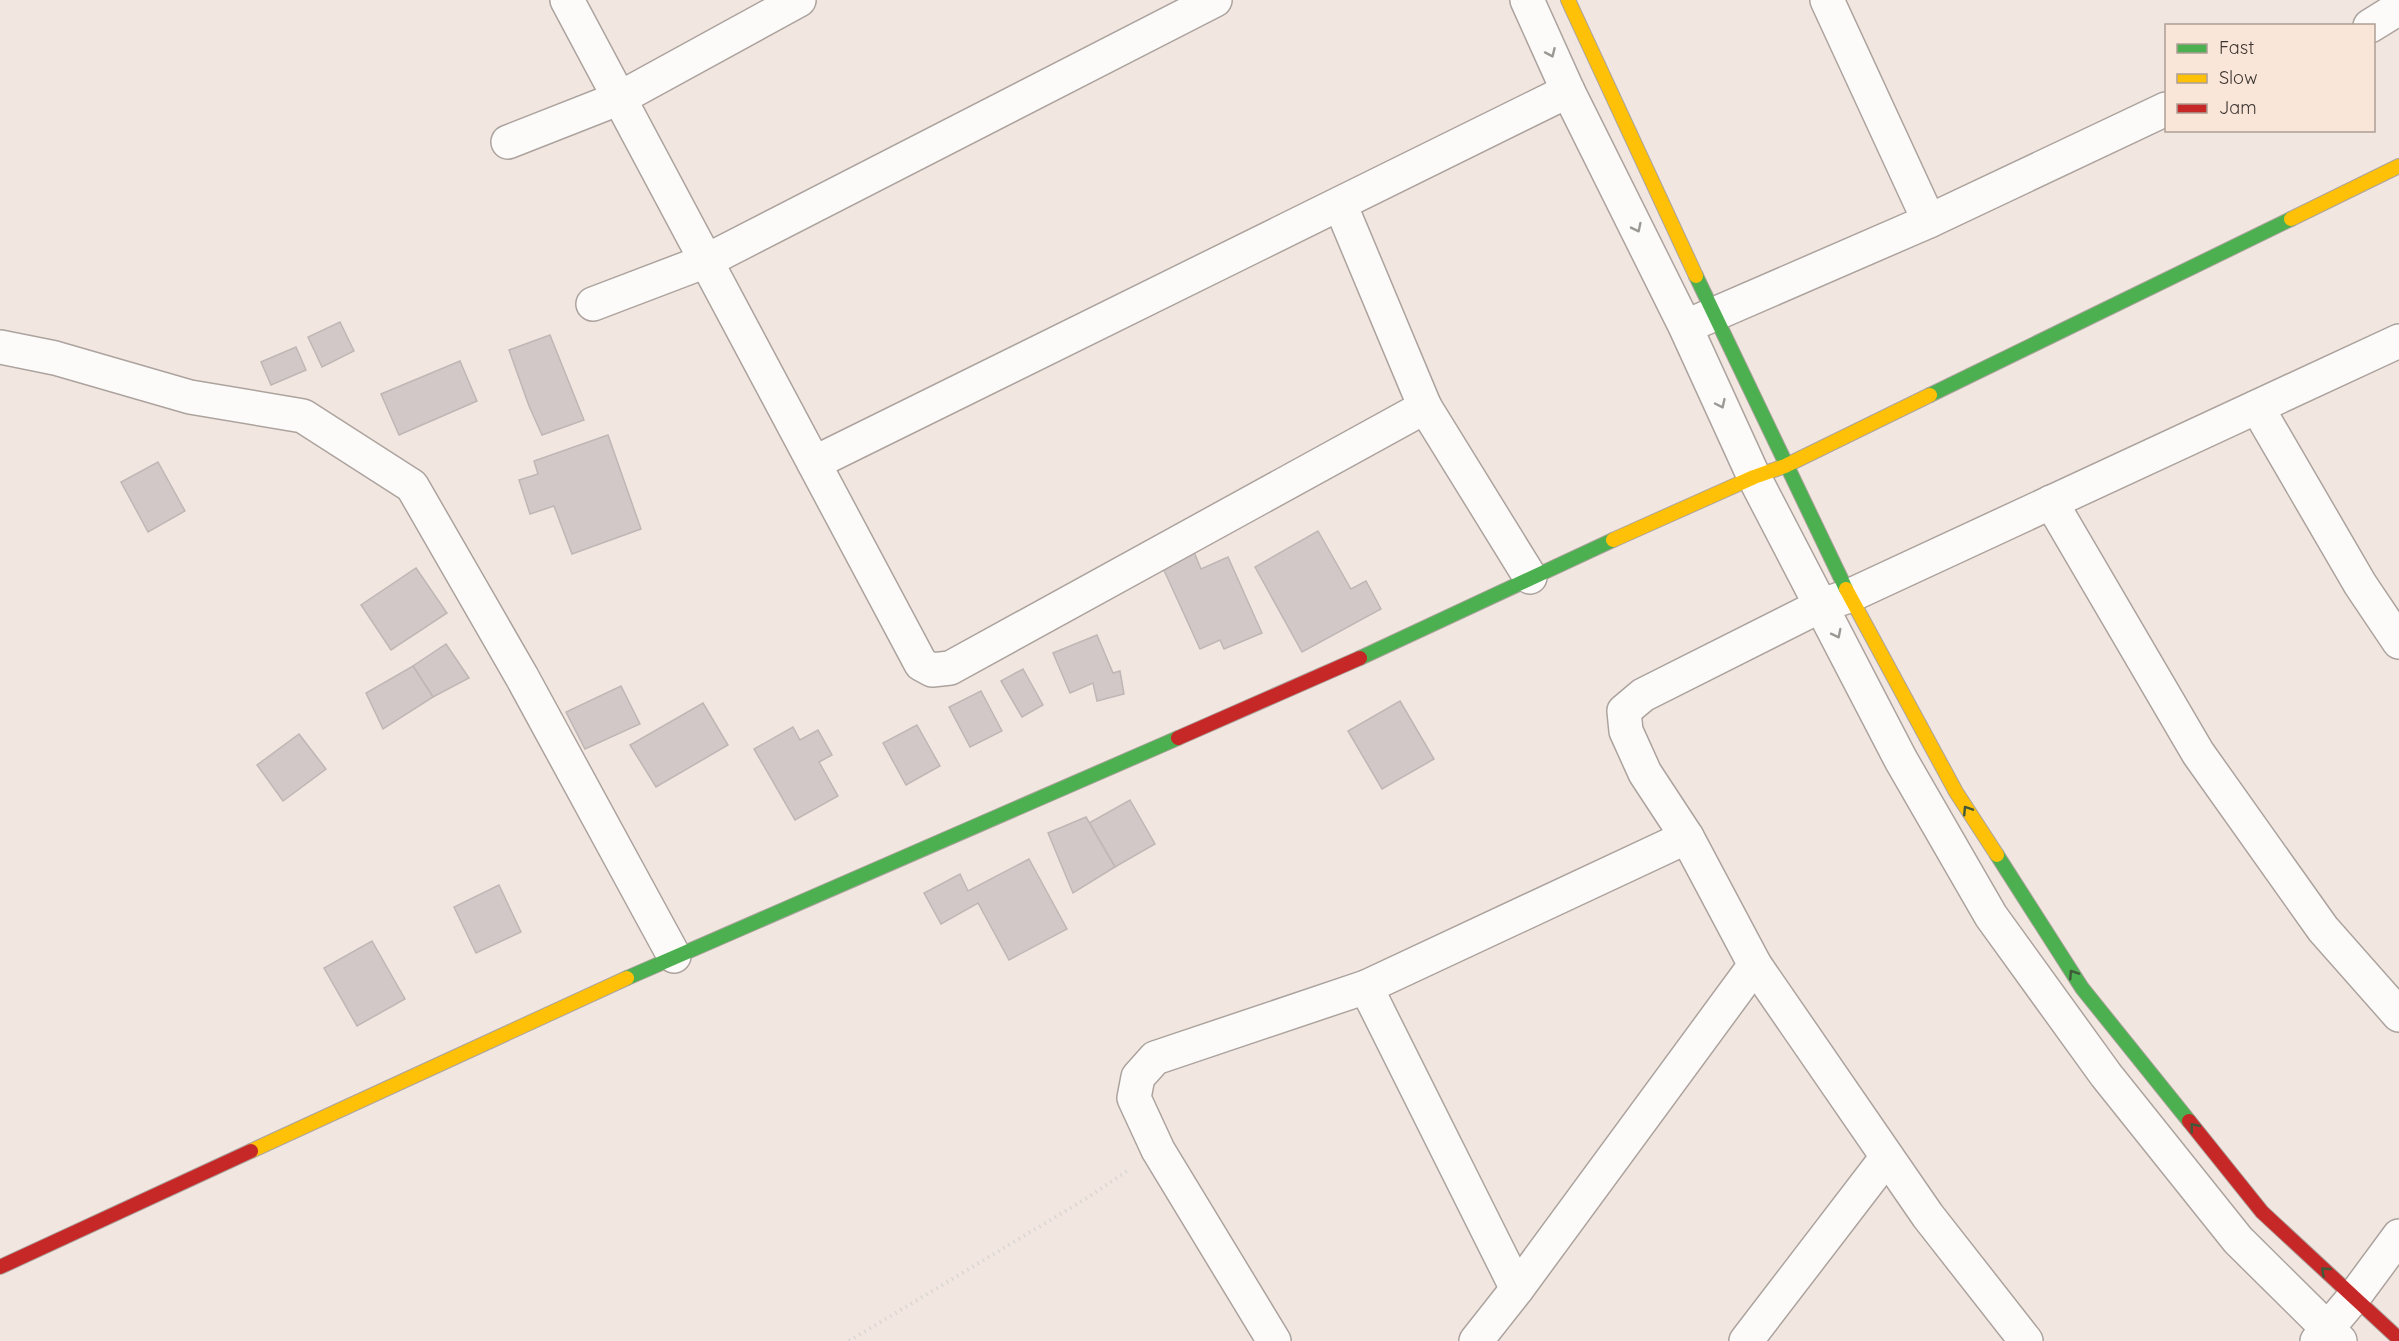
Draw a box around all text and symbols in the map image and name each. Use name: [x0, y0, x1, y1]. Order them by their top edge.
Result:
legend: [2165, 24, 2375, 132]
text: Fast: [2219, 36, 2254, 59]
one-way arrow: [1544, 47, 1556, 58]
text: Slow: [2219, 66, 2257, 89]
text: Jam: [2219, 96, 2257, 119]
one-way arrow: [1629, 222, 1641, 233]
one-way arrow: [1714, 398, 1726, 409]
one-way arrow: [1830, 628, 1841, 639]
one-way arrow: [1963, 806, 1975, 816]
one-way arrow: [2069, 970, 2080, 981]
one-way arrow: [2190, 1123, 2201, 1134]
one-way arrow: [2322, 1267, 2333, 1278]

